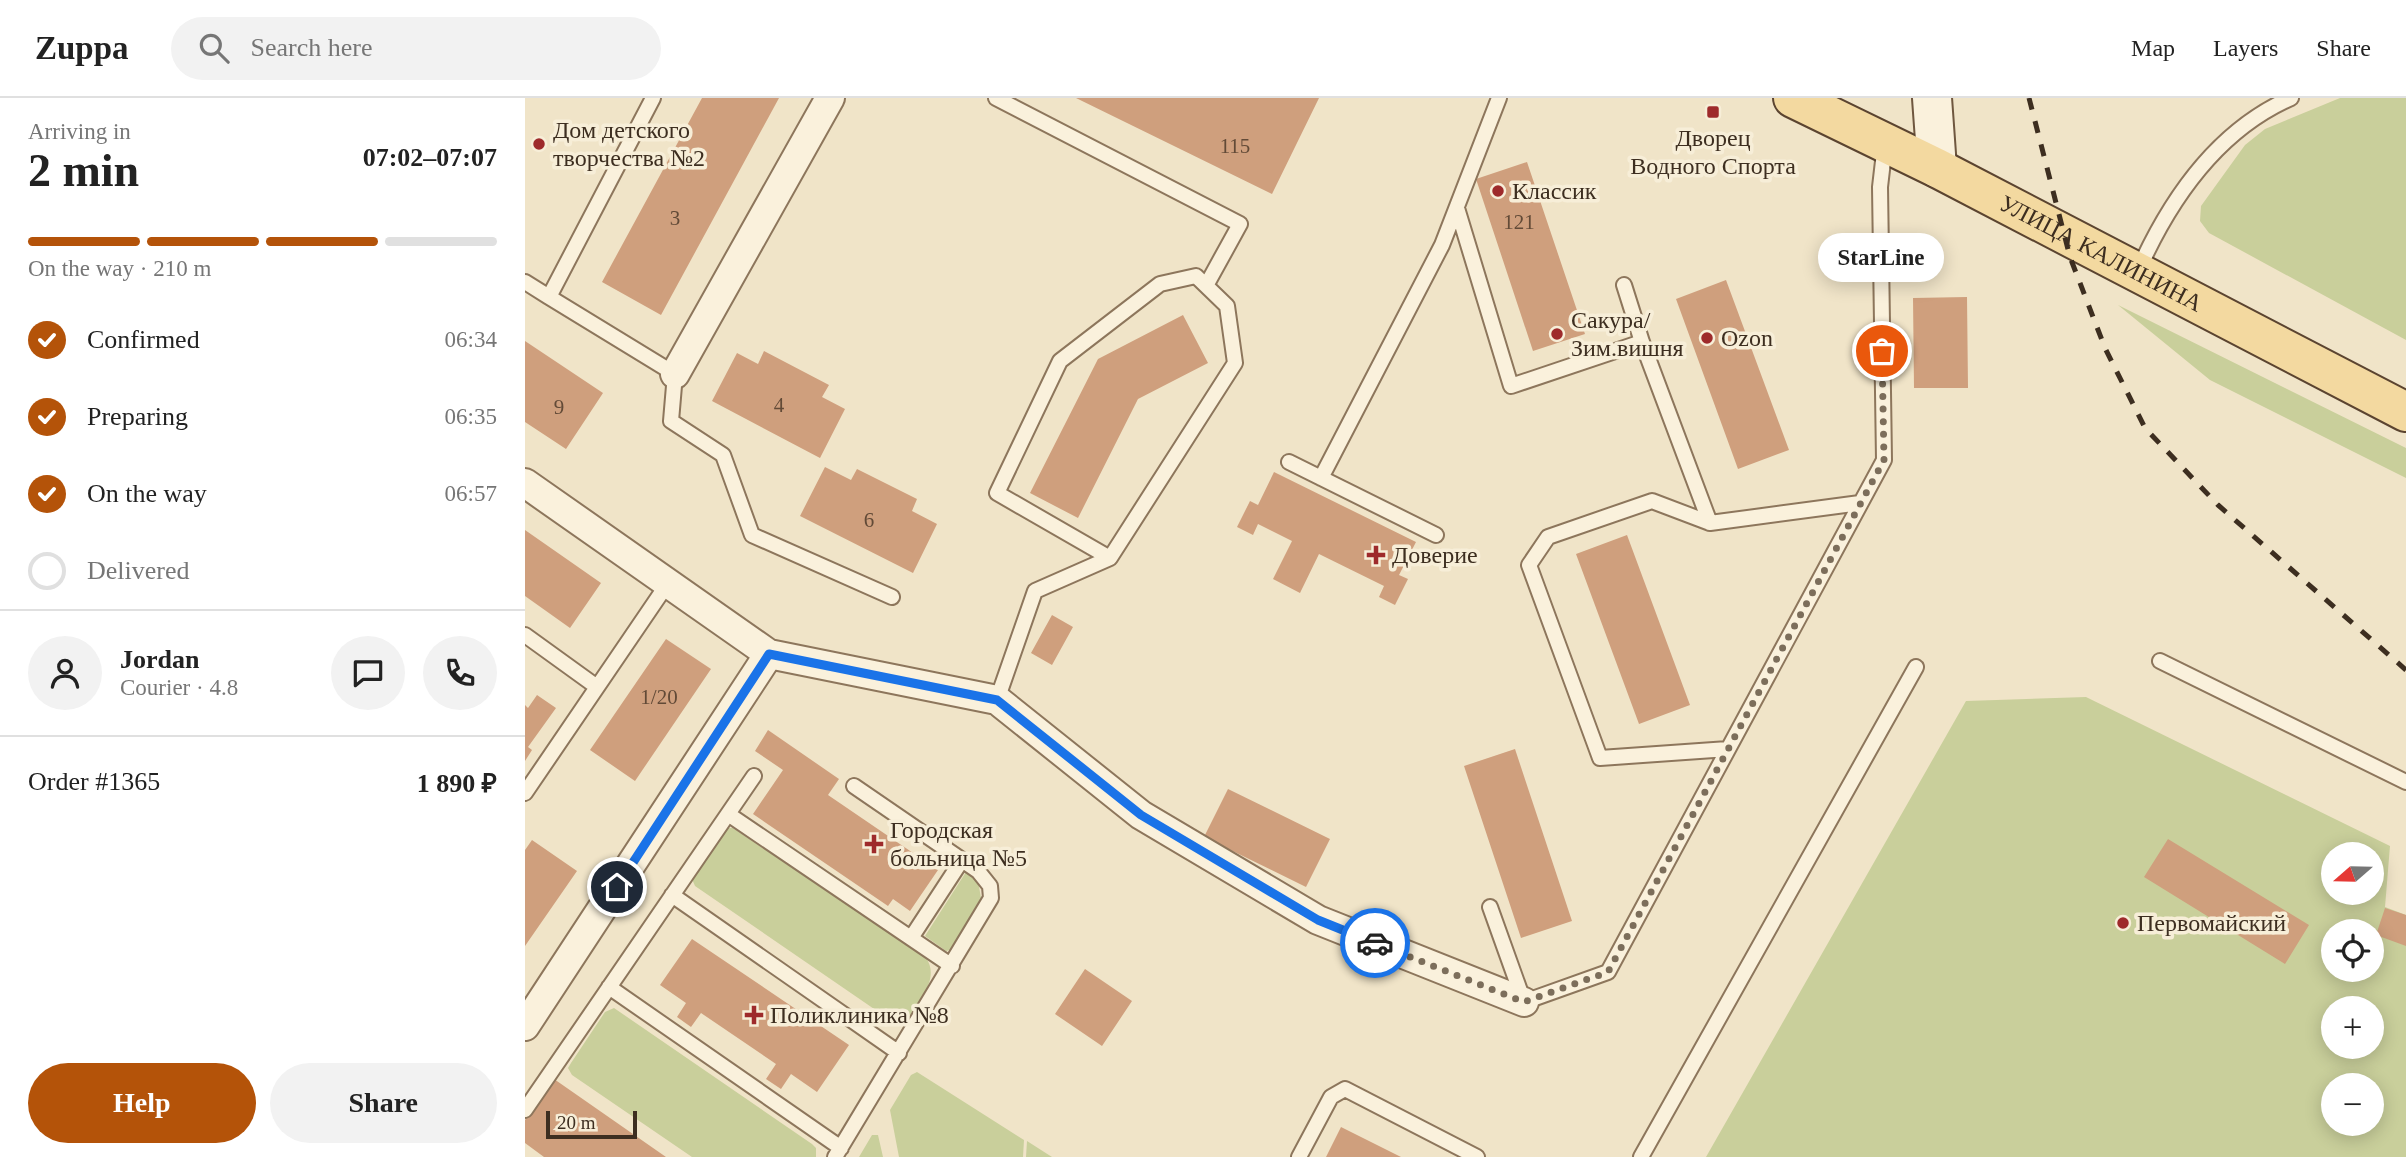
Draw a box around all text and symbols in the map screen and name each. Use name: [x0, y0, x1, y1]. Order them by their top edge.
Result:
search box: [171, 17, 661, 80]
icon: search: [195, 29, 233, 67]
text: Zuppa: [35, 30, 129, 66]
text: Search here: [251, 33, 373, 62]
text: Map: [2131, 35, 2175, 61]
text: Layers: [2213, 35, 2278, 61]
text: Share: [2316, 35, 2371, 61]
marker: Дворец Водного Спорта: [1705, 104, 1721, 120]
place label: Дом детского творчества №2: [553, 117, 705, 171]
text: Arriving in: [28, 119, 131, 144]
place label: Дворец Водного Спорта: [1630, 125, 1796, 179]
house number: 115: [1220, 134, 1250, 158]
marker: Дом детского творчества №2: [531, 136, 547, 152]
text: 07:02–07:07: [363, 143, 497, 172]
text: 2 min: [28, 145, 139, 196]
place label: Классик: [1512, 178, 1597, 204]
marker: Классик: [1490, 183, 1506, 199]
street label: УЛИЦА КАЛИНИНА: [1995, 190, 2207, 317]
house number: 3: [670, 206, 680, 230]
house number: 121: [1503, 210, 1535, 234]
callout: StarLine: [1819, 232, 1945, 281]
text: StarLine: [1838, 245, 1924, 270]
text: On the way · 210 m: [28, 256, 211, 281]
place label: Сакура/ Зим.вишня: [1571, 307, 1684, 361]
icon: check: [28, 321, 66, 359]
pin: [1852, 321, 1912, 381]
text: Confirmed: [87, 325, 200, 354]
place label: Ozon: [1721, 325, 1773, 351]
marker: Сакура/ Зим.вишня: [1549, 326, 1565, 342]
text: 06:34: [445, 327, 497, 352]
marker: Ozon: [1699, 330, 1715, 346]
icon: bag: [1863, 332, 1901, 370]
house number: 4: [774, 393, 785, 417]
house number: 9: [554, 395, 564, 419]
icon: check: [28, 398, 66, 436]
text: Preparing: [87, 402, 188, 431]
text: 06:35: [445, 404, 497, 429]
icon: check: [28, 475, 66, 513]
text: On the way: [87, 479, 207, 508]
text: 06:57: [445, 481, 497, 506]
house number: 6: [864, 508, 874, 532]
place label: Доверие: [1392, 542, 1478, 568]
marker: Доверие: [1366, 545, 1386, 565]
text: Delivered: [87, 556, 190, 585]
button: person: [28, 636, 102, 710]
button: chat: [331, 636, 405, 710]
button: phone: [423, 636, 497, 710]
text: Jordan: [120, 645, 199, 674]
text: Courier · 4.8: [120, 675, 238, 700]
house number: 1/20: [640, 685, 678, 709]
text: Order #1365: [28, 767, 160, 796]
text: 1 890 ₽: [417, 769, 497, 798]
place label: Городская больница №5: [890, 817, 1027, 871]
marker: Городская больница №5: [864, 834, 884, 854]
north arrow: [2321, 842, 2383, 905]
map controls: [2321, 842, 2384, 1136]
pin: [587, 857, 647, 917]
icon: home: [598, 868, 636, 906]
courier: [1340, 908, 1410, 978]
place label: Первомайский: [2137, 910, 2286, 936]
marker: Первомайский: [2115, 915, 2131, 931]
button: locate: [2321, 919, 2384, 982]
icon: car: [1356, 924, 1394, 962]
button: +: [2321, 996, 2384, 1059]
place label: Поликлиника №8: [770, 1002, 949, 1028]
marker: Поликлиника №8: [744, 1005, 764, 1025]
button: Help: [28, 1063, 256, 1143]
button: Share: [270, 1063, 497, 1143]
button: −: [2321, 1073, 2384, 1136]
scale bar: [546, 1108, 637, 1140]
text: 20 m: [557, 1112, 596, 1133]

